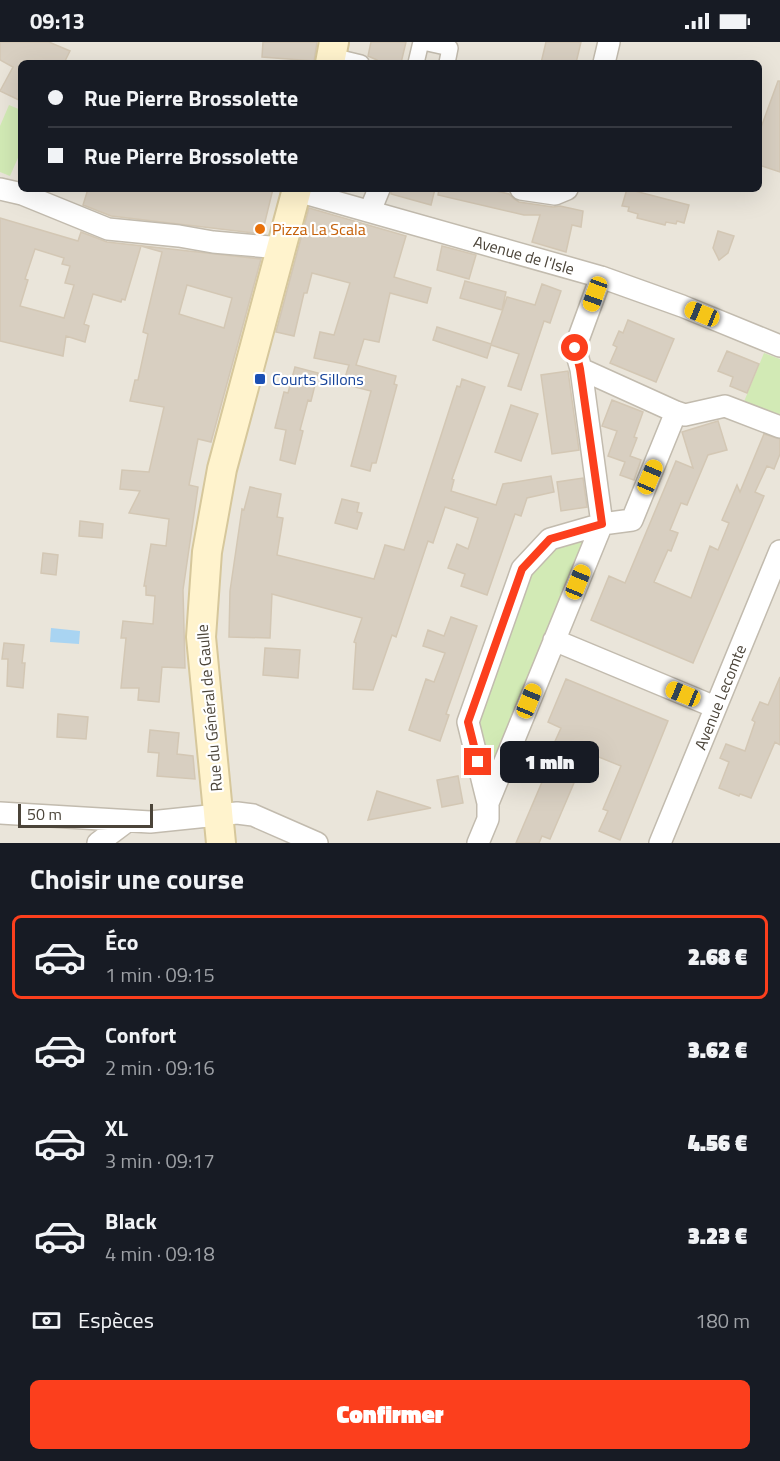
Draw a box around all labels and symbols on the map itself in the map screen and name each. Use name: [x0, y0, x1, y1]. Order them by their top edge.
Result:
place label: Pizza La Scala: [272, 217, 366, 241]
marker: Pizza La Scala: [253, 222, 267, 236]
street label: Avenue de l'Isle: [471, 229, 577, 281]
car: [580, 274, 610, 314]
car: [682, 299, 722, 329]
route start: [561, 334, 588, 361]
place label: Courts Sillons: [272, 367, 364, 391]
marker: Courts Sillons: [253, 372, 267, 386]
car: [635, 457, 665, 497]
car: [563, 562, 593, 602]
street label: Rue du Général de Gaulle: [190, 623, 228, 793]
street label: Avenue Lecomte: [688, 641, 752, 753]
car: [663, 679, 703, 709]
car: [514, 681, 544, 721]
callout: 1 min: [499, 741, 598, 783]
route end: [464, 748, 491, 775]
scale bar: [18, 801, 153, 828]

